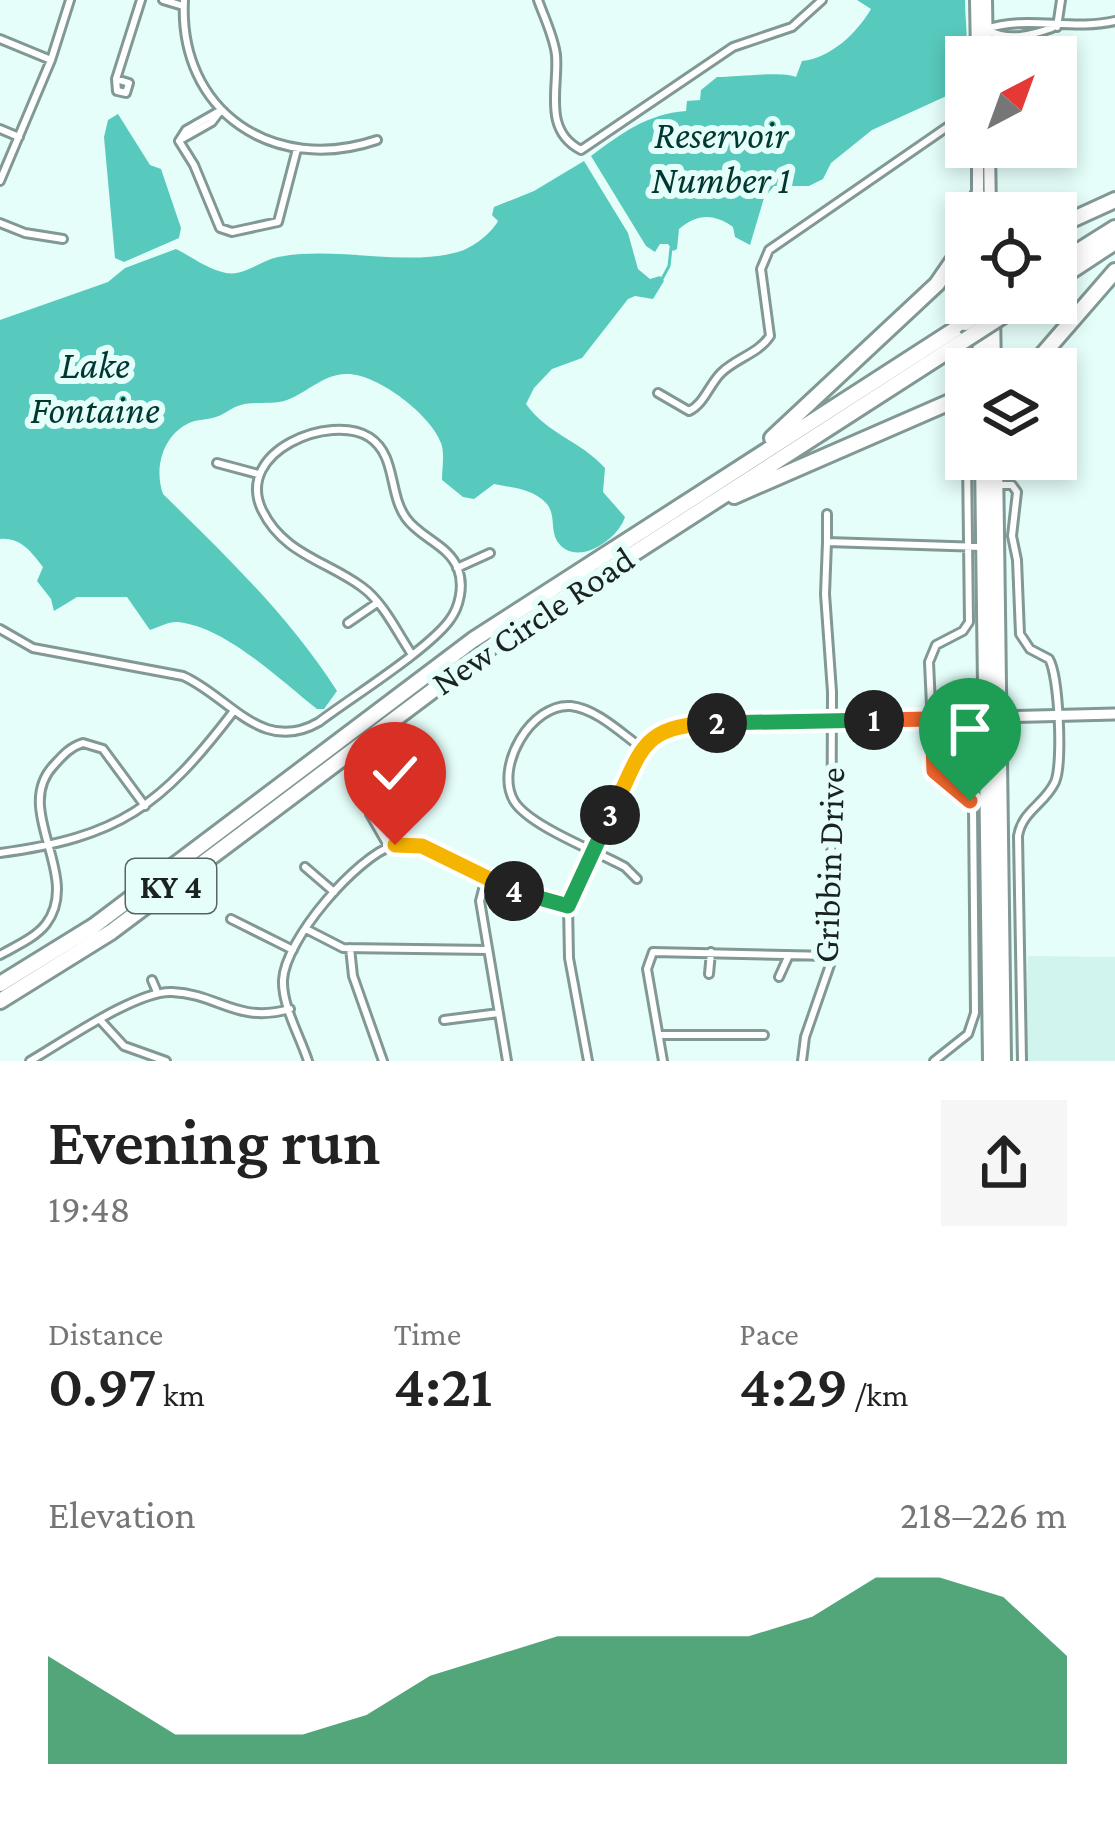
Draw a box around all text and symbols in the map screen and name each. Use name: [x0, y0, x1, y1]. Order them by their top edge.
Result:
north arrow: [945, 36, 1077, 168]
map controls: [945, 36, 1077, 480]
water label: Reservoir Number 1: [651, 113, 791, 201]
button: locate: [945, 192, 1077, 324]
water label: Lake Fontaine: [30, 343, 160, 431]
button: layers: [945, 348, 1077, 480]
street label: New Circle Road: [424, 539, 642, 703]
pin: [919, 678, 1021, 801]
pin: 1: [844, 690, 904, 750]
pin: 2: [687, 693, 747, 753]
icon: arrive: [937, 696, 1003, 762]
text: 1: [868, 701, 880, 738]
text: 2: [709, 704, 725, 741]
pin: [344, 722, 446, 845]
icon: check: [362, 740, 428, 806]
street label: Gribbin Drive: [806, 766, 852, 964]
pin: 3: [580, 785, 640, 845]
text: 3: [602, 796, 618, 833]
road number: KY 4: [126, 859, 216, 913]
pin: 4: [484, 861, 544, 921]
text: 4: [505, 872, 523, 909]
button: share: [941, 1100, 1067, 1226]
text: Evening run: [48, 1105, 380, 1178]
text: 19:48: [48, 1187, 131, 1230]
text: Distance: [48, 1315, 163, 1352]
text: Time: [394, 1315, 461, 1352]
text: Pace: [739, 1315, 799, 1352]
text: 0.97: [48, 1352, 157, 1419]
text: 4:21: [394, 1352, 492, 1419]
text: 4:29: [739, 1352, 848, 1419]
text: km: [157, 1376, 205, 1413]
text: /km: [848, 1376, 908, 1413]
text: Elevation: [48, 1493, 196, 1536]
text: 218–226 m: [900, 1493, 1067, 1536]

